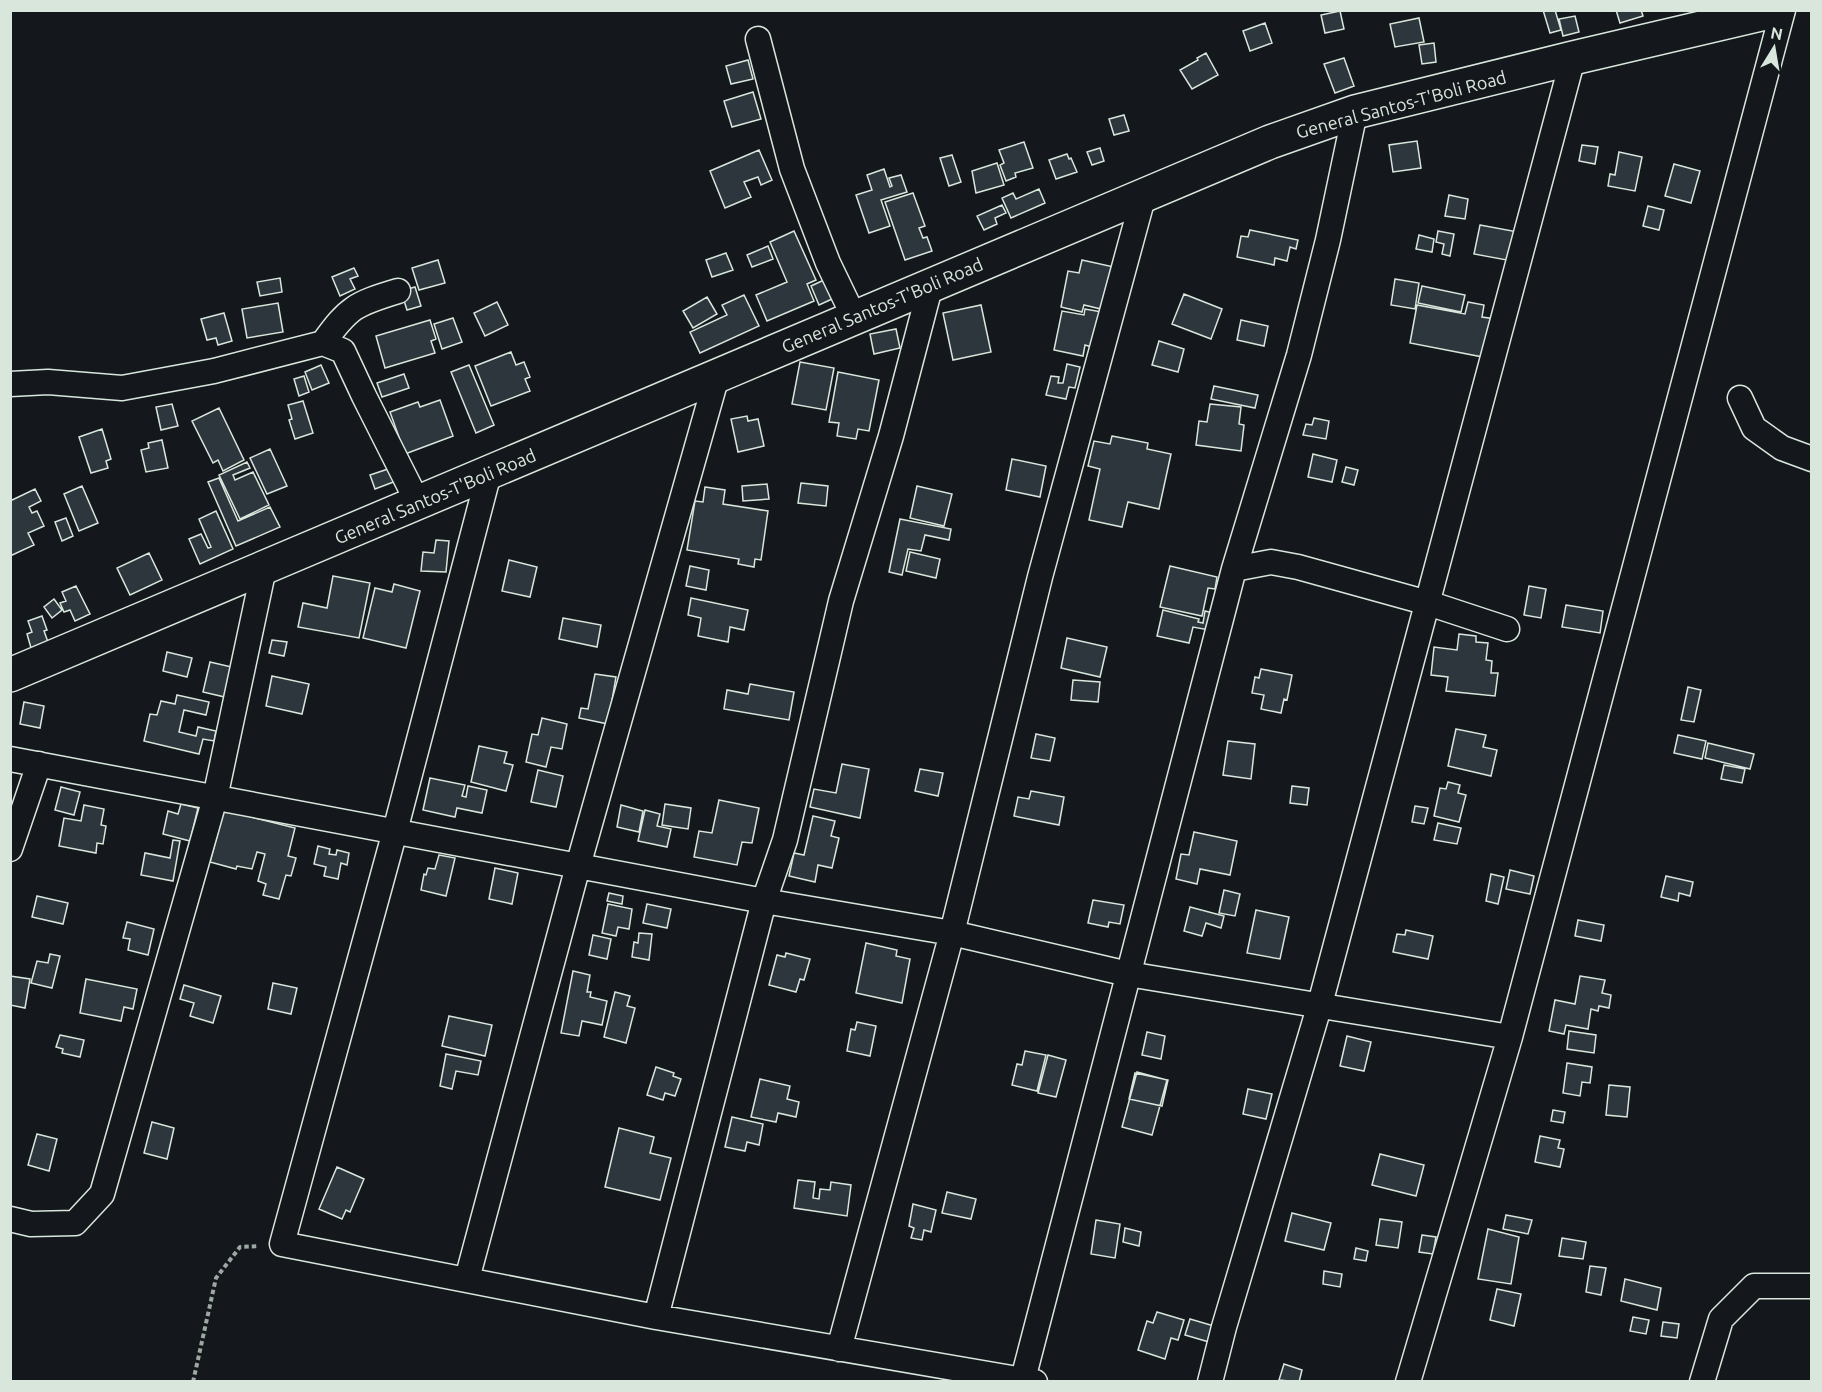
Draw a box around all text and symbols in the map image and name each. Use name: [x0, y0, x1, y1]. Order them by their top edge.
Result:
north arrow: [1744, 18, 1804, 78]
text: N: [1769, 23, 1784, 43]
street label: General Santos-T'Boli Road: [1294, 66, 1508, 142]
street label: General Santos-T'Boli Road: [778, 253, 986, 357]
street label: General Santos-T'Boli Road: [331, 444, 539, 548]

